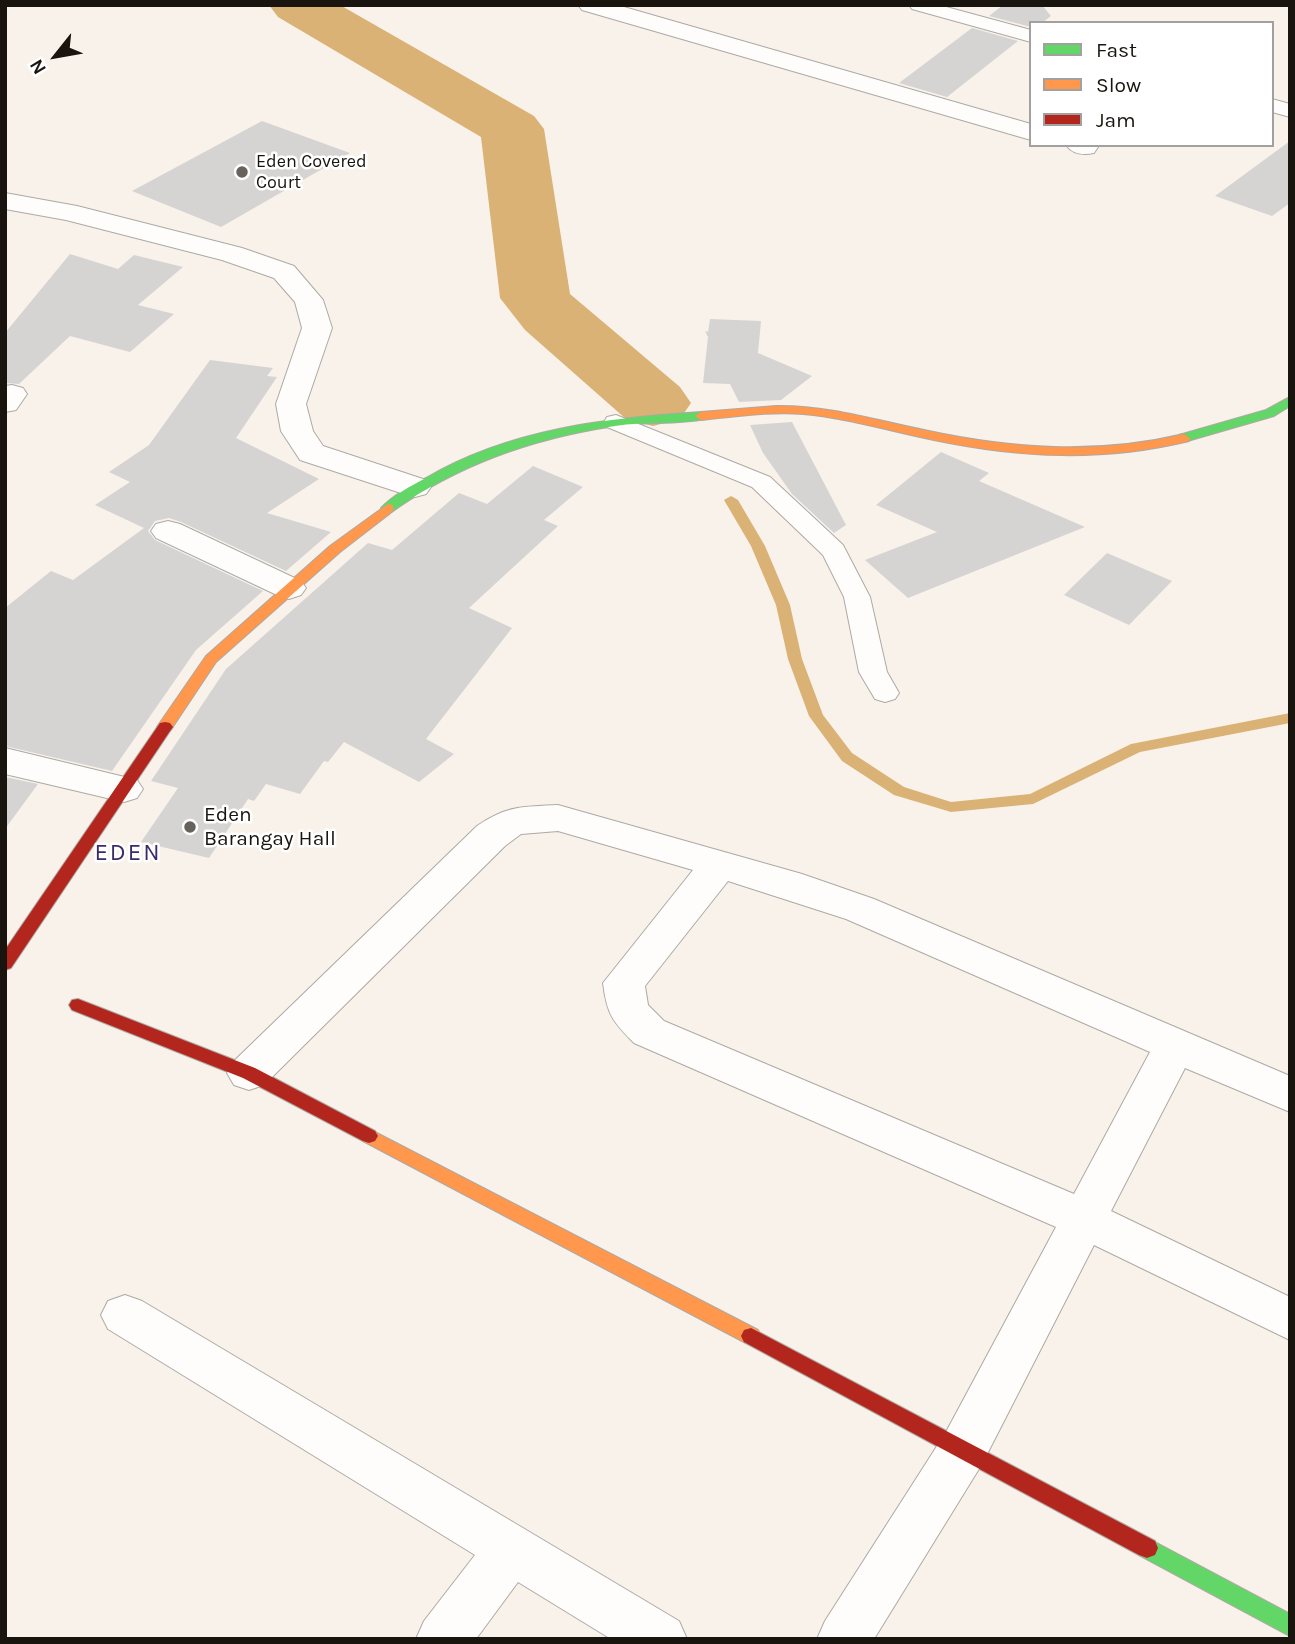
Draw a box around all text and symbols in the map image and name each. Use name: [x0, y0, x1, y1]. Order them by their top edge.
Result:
north arrow: [21, 21, 91, 91]
legend: [1029, 21, 1274, 147]
text: Fast: [1096, 38, 1137, 62]
text: N: [25, 55, 51, 78]
text: Slow: [1096, 73, 1141, 97]
text: Jam: [1096, 108, 1136, 132]
place label: Eden Covered Court: [256, 151, 367, 194]
marker: Eden Covered Court: [234, 164, 250, 180]
place label: Eden Barangay Hall: [204, 802, 336, 852]
marker: Eden Barangay Hall: [182, 819, 198, 835]
district label: EDEN: [95, 839, 161, 867]

